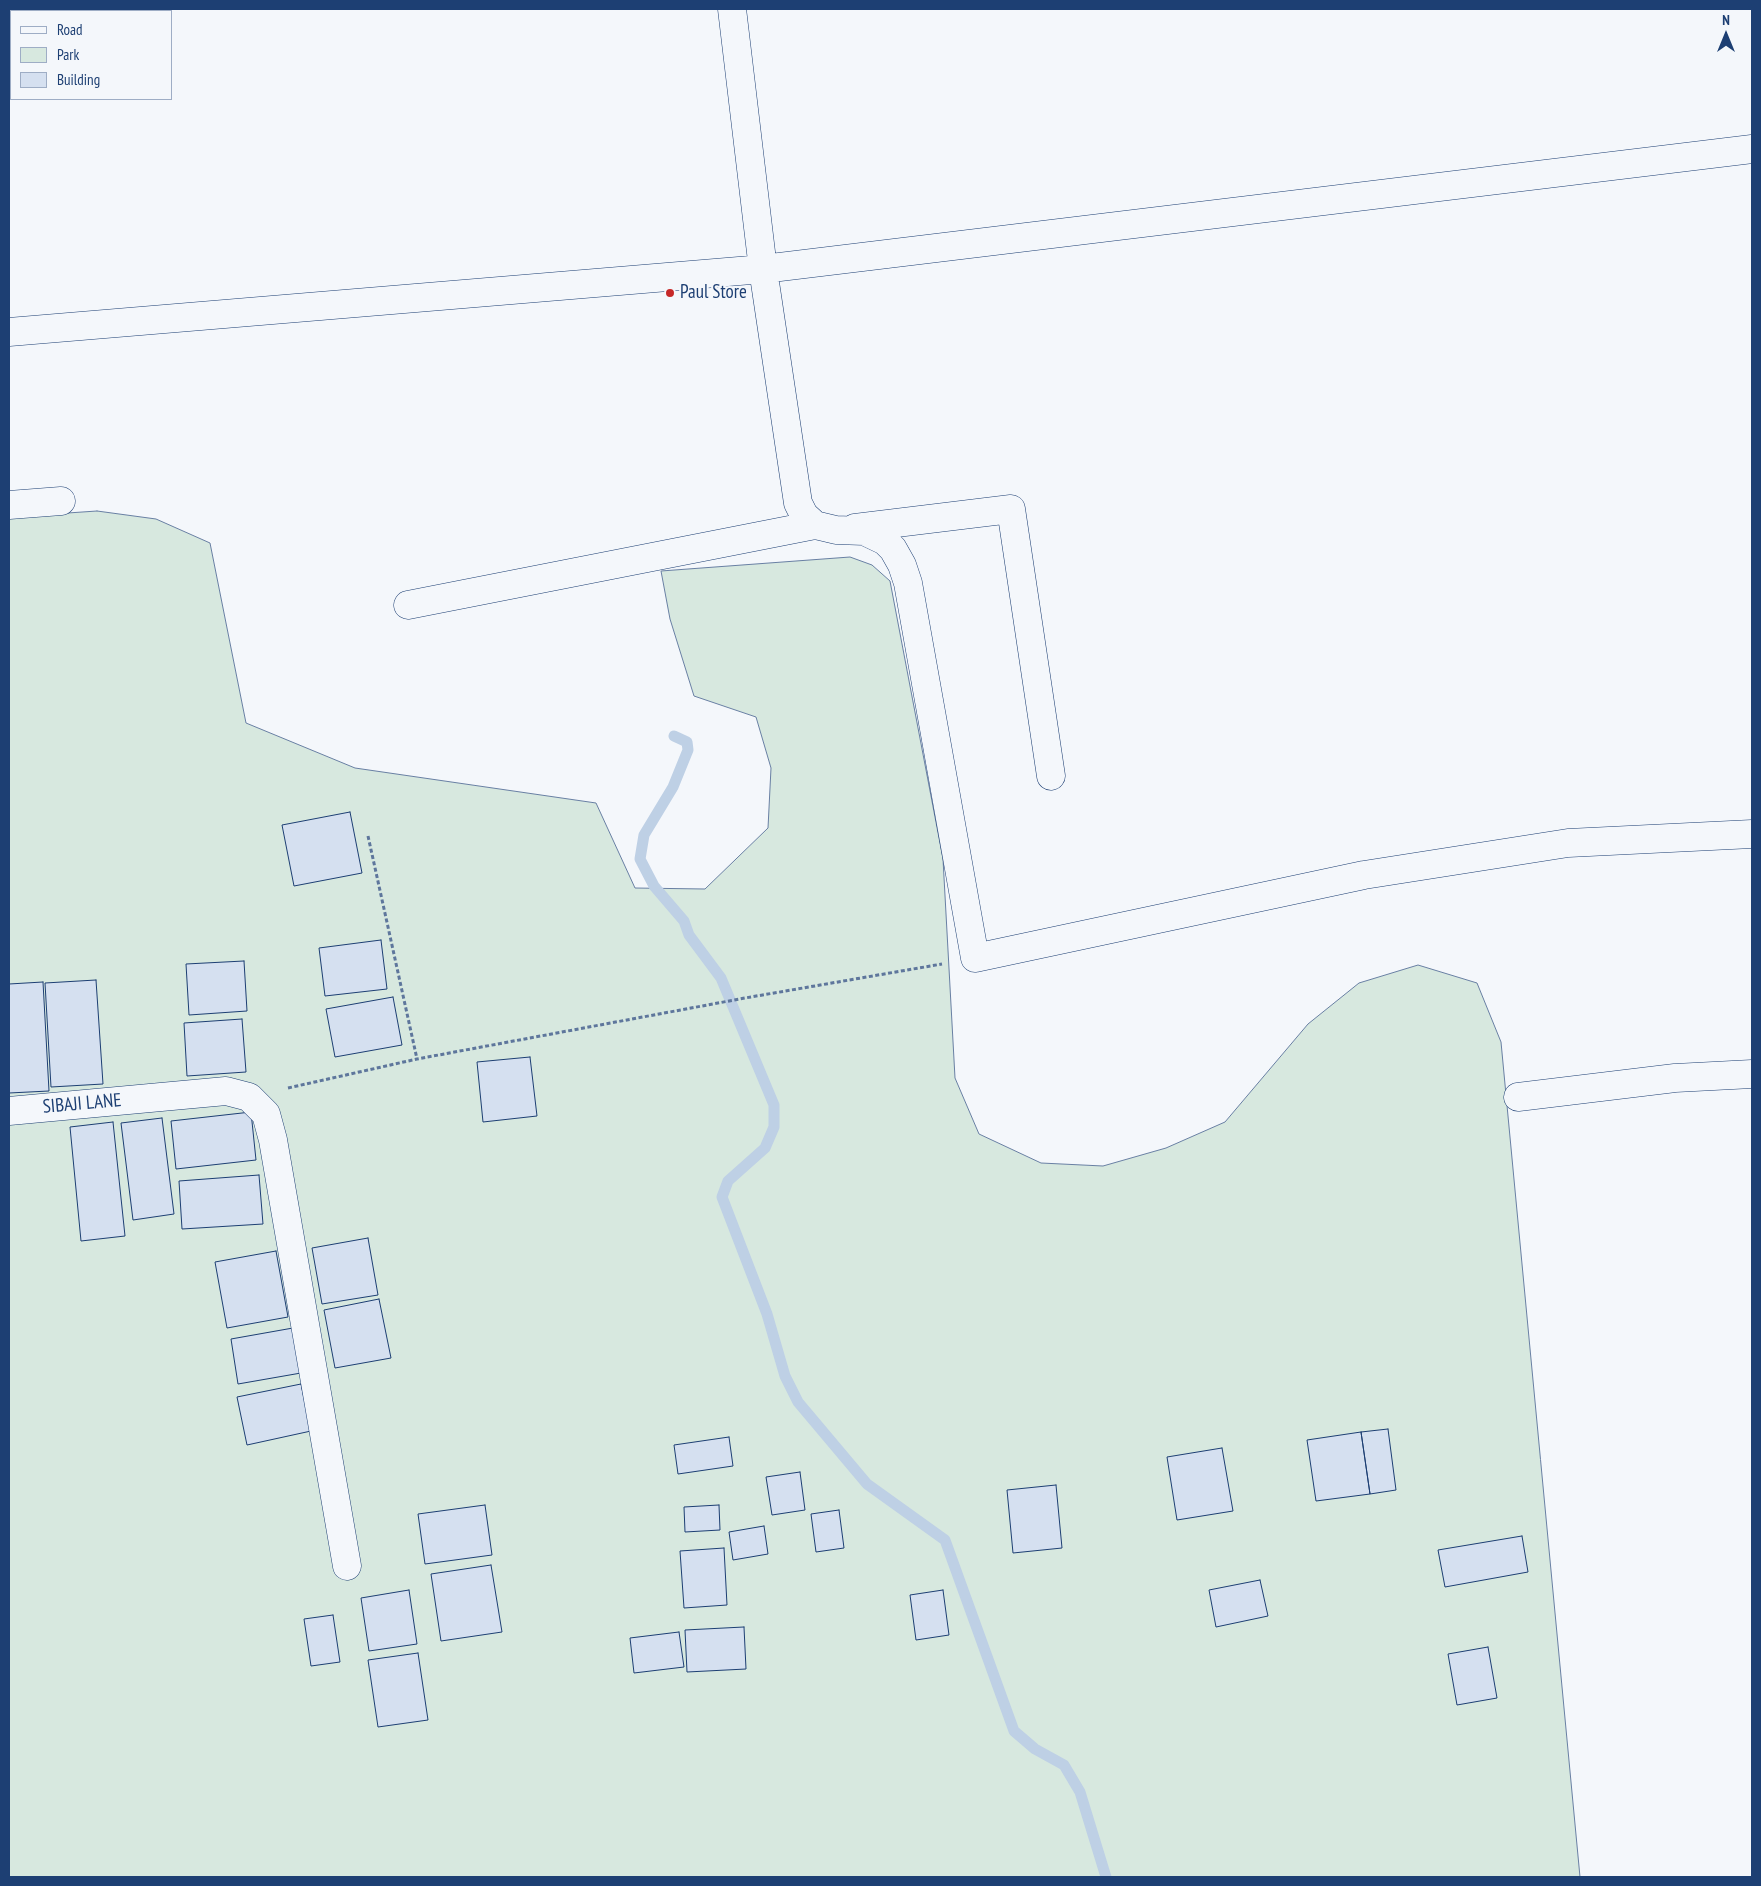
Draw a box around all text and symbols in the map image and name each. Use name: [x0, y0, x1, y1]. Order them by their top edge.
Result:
legend: [10, 10, 172, 100]
north arrow: [1701, 10, 1751, 60]
text: N: [1722, 11, 1730, 29]
text: Road: [57, 20, 83, 39]
text: Park: [57, 45, 79, 64]
text: Building: [57, 70, 100, 89]
place label: Paul Store: [680, 282, 747, 304]
marker: Paul Store: [664, 287, 676, 299]
street label: SIBAJI LANE: [42, 1089, 122, 1119]

